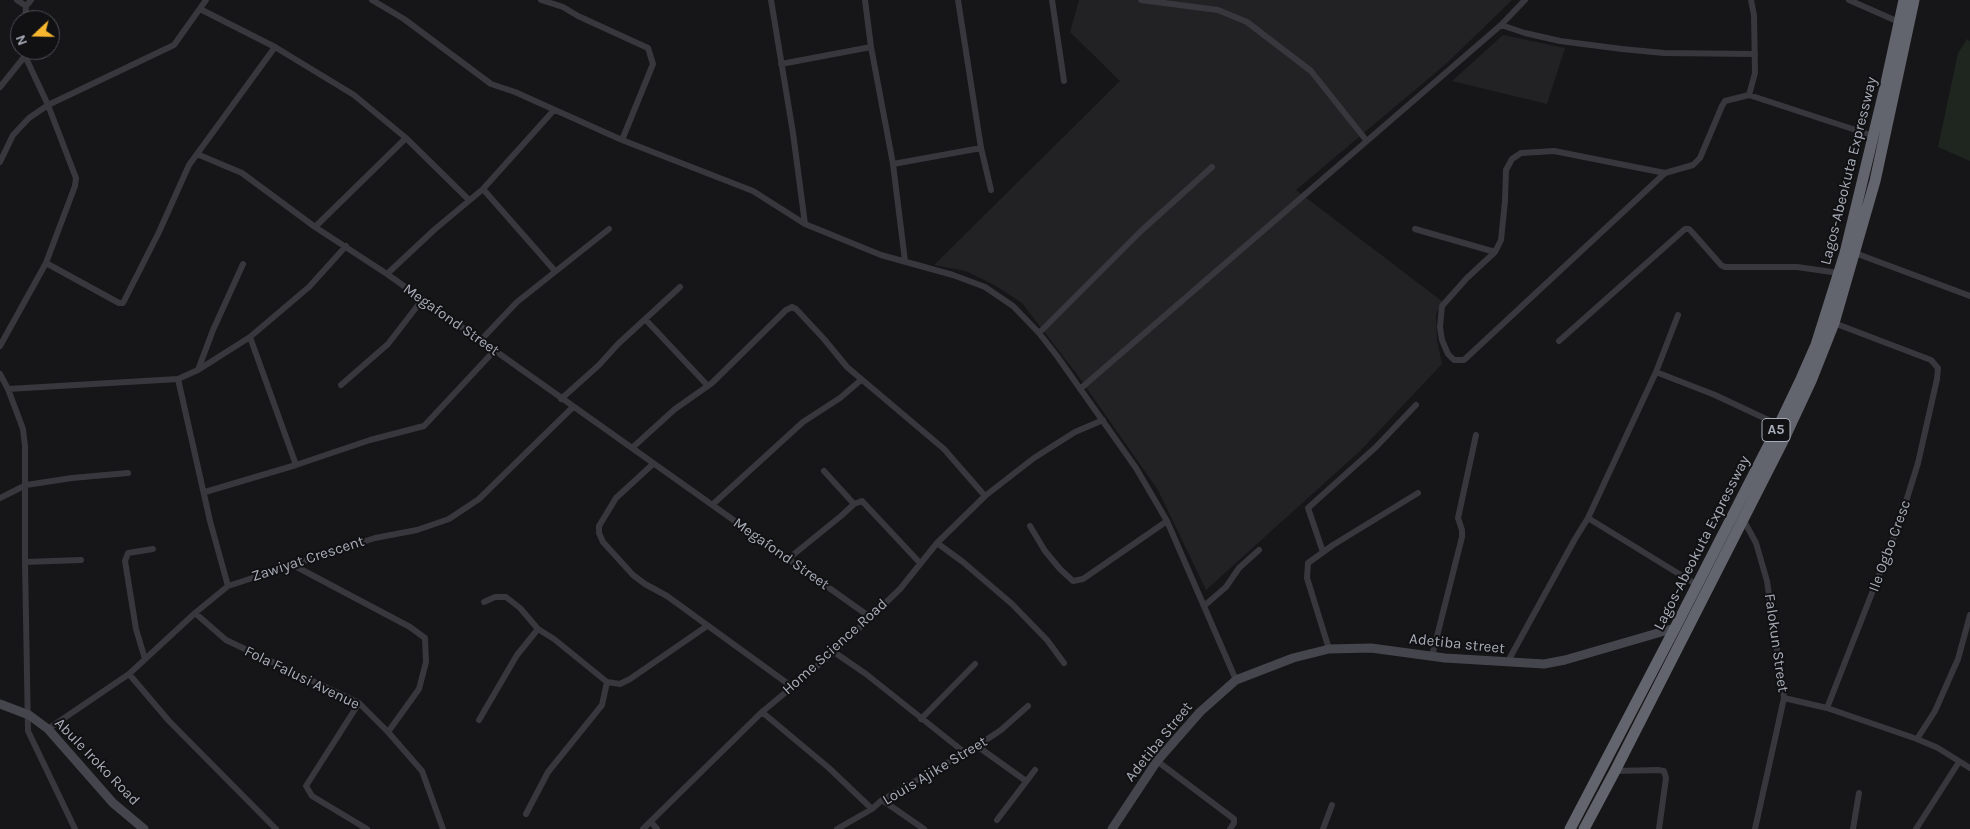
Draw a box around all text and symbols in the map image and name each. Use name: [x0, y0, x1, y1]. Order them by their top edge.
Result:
north arrow: [10, 10, 60, 60]
text: N: [12, 32, 31, 48]
street label: Lagos-Abeokuta Expressway: [1817, 75, 1881, 267]
street label: Megafond Street: [399, 280, 503, 360]
road number: A5: [1762, 418, 1790, 442]
street label: Lagos-Abeokuta Expressway: [1650, 453, 1754, 633]
street label: Ile Ogbo Cresc: [1865, 498, 1915, 594]
street label: Megafond Street: [729, 514, 833, 594]
street label: Zawiyat Crescent: [249, 532, 367, 586]
street label: Falokun Street: [1760, 592, 1792, 694]
street label: Home Science Road: [779, 595, 891, 699]
street label: Adetiba street: [1408, 630, 1506, 658]
street label: Fola Falusi Avenue: [241, 642, 363, 714]
street label: Adetiba Street: [1121, 699, 1197, 785]
street label: Abule Iroko Road: [51, 715, 143, 809]
street label: Louis Ajike Street: [879, 733, 991, 809]

